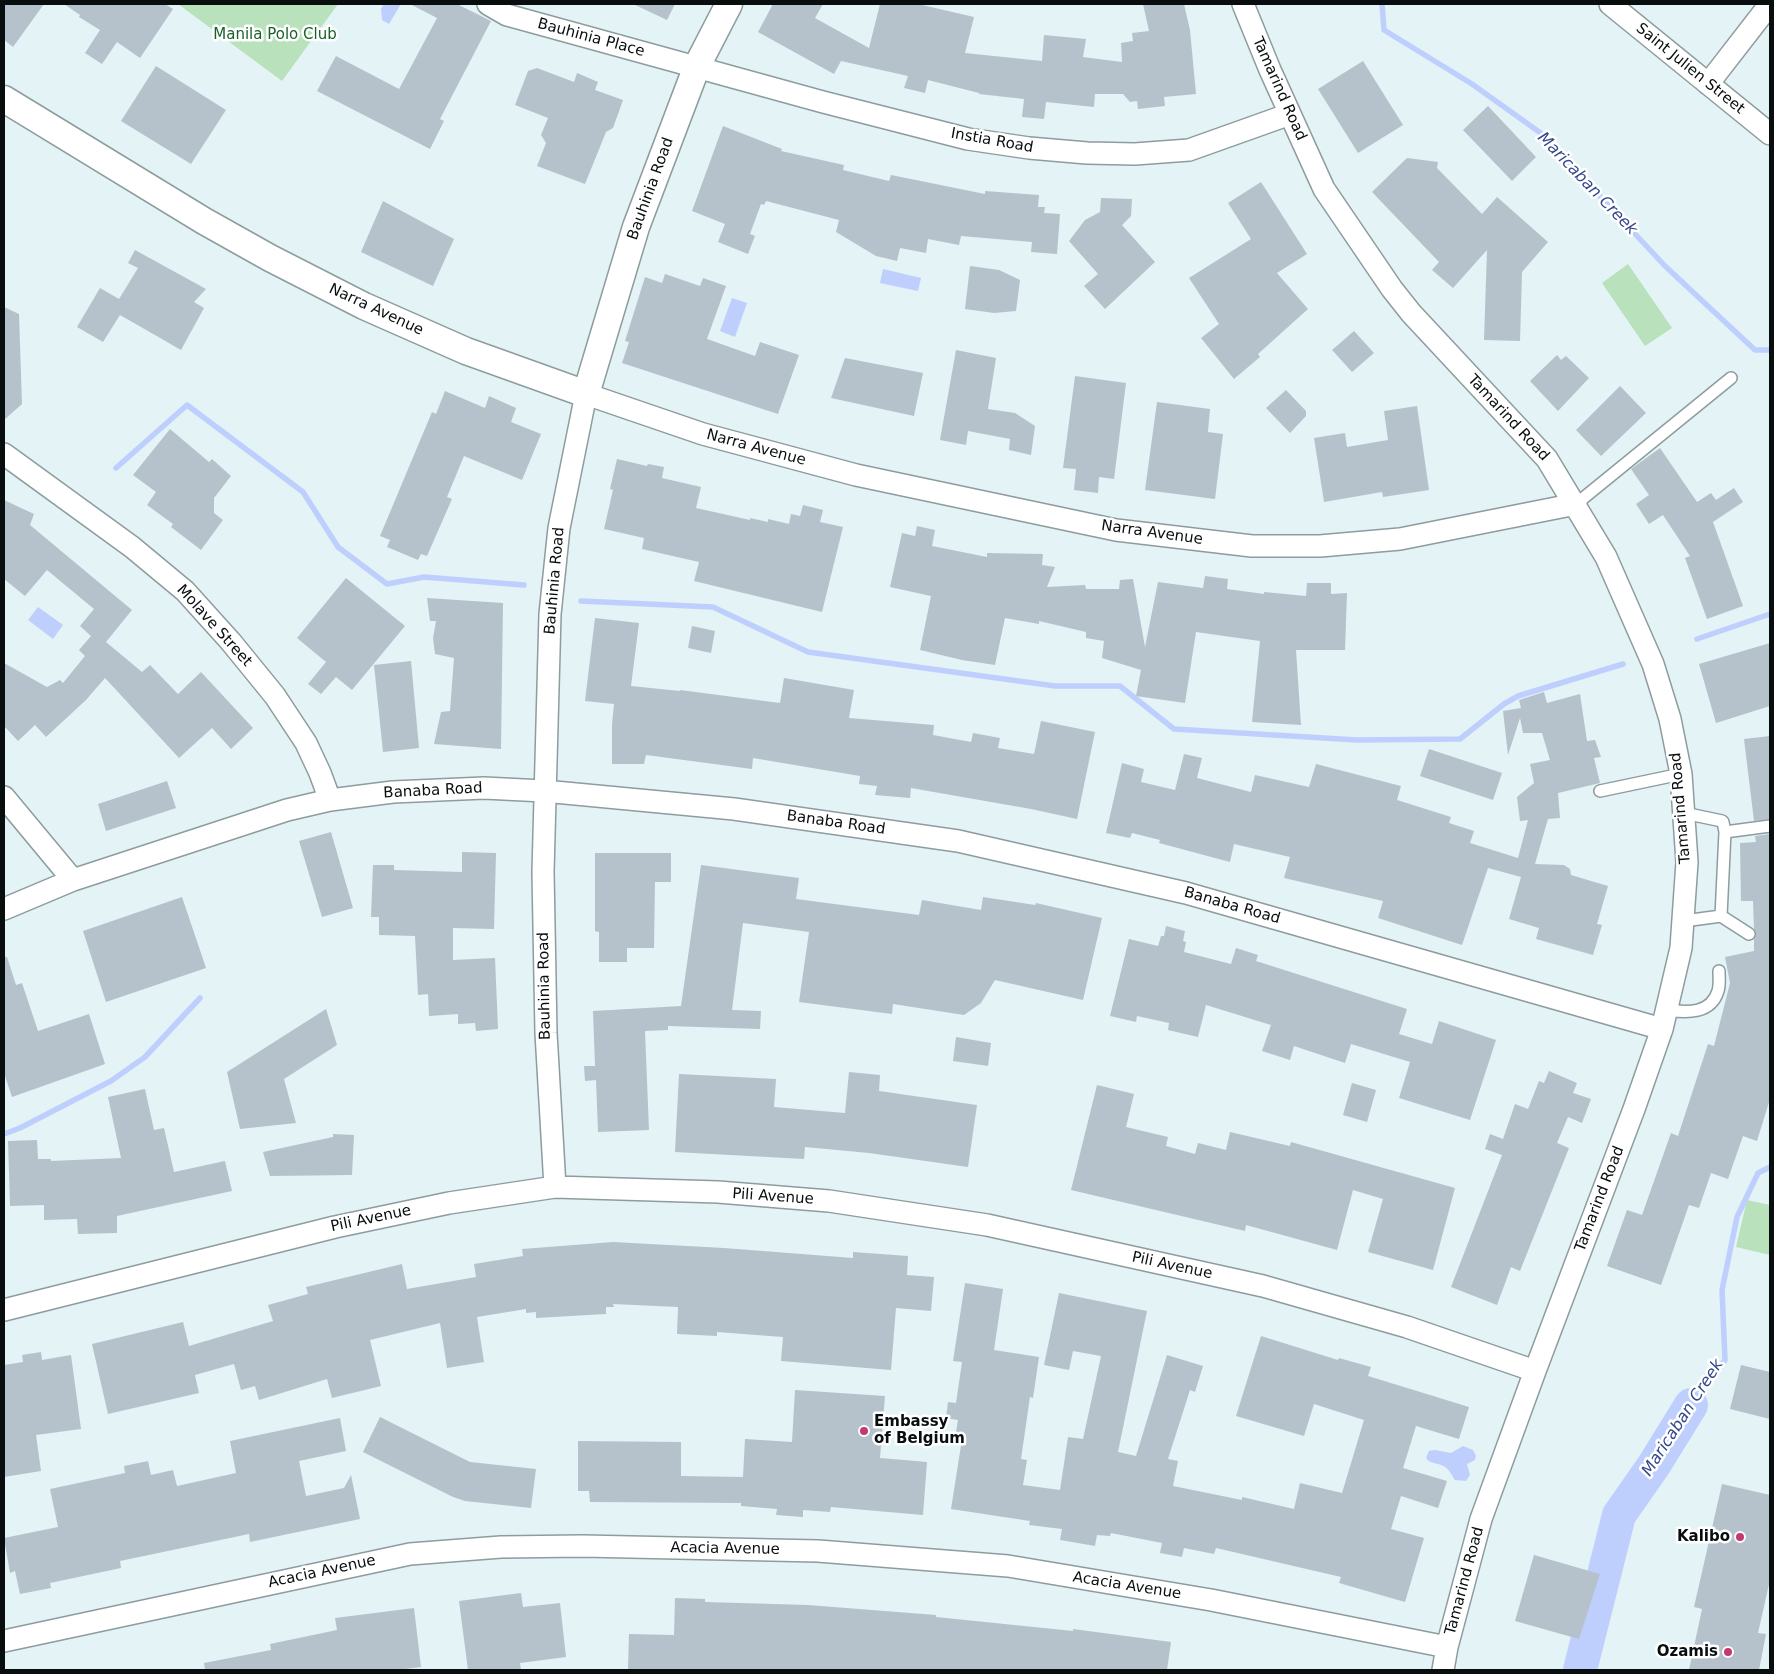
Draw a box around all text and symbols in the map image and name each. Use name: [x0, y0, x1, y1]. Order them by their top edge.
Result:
street label: Bauhinia Place: [535, 15, 647, 61]
street label: Saint Julien Street: [1632, 20, 1748, 118]
park label: Manila Polo Club: [213, 26, 337, 44]
street label: Tamarind Road: [1248, 34, 1310, 144]
street label: Instia Road: [949, 125, 1035, 157]
water label: Maricaban Creek: [1533, 129, 1641, 239]
street label: Bauhinia Road: [624, 135, 678, 243]
street label: Narra Avenue: [326, 280, 426, 340]
street label: Tamarind Road: [1463, 371, 1553, 465]
street label: Narra Avenue: [704, 426, 808, 470]
street label: Narra Avenue: [1100, 517, 1204, 549]
street label: Bauhinia Road: [541, 526, 569, 636]
street label: Molave Street: [173, 581, 255, 671]
street label: Tamarind Road: [1667, 752, 1695, 864]
street label: Banaba Road: [383, 779, 483, 803]
street label: Banaba Road: [786, 807, 886, 839]
street label: Banaba Road: [1182, 884, 1282, 928]
street label: Bauhinia Road: [535, 932, 555, 1040]
street label: Tamarind Road: [1572, 1144, 1628, 1254]
street label: Pili Avenue: [732, 1185, 814, 1209]
street label: Pili Avenue: [329, 1202, 413, 1236]
street label: Pili Avenue: [1130, 1249, 1214, 1283]
water label: Maricaban Creek: [1638, 1356, 1728, 1480]
place label: Embassy of Belgium: [874, 1413, 965, 1448]
marker: Embassy of Belgium: [858, 1425, 870, 1437]
street label: Tamarind Road: [1442, 1525, 1488, 1637]
place label: Kalibo: [1677, 1528, 1730, 1546]
marker: Kalibo: [1734, 1531, 1746, 1543]
street label: Acacia Avenue: [670, 1539, 780, 1559]
street label: Acacia Avenue: [267, 1552, 377, 1592]
street label: Acacia Avenue: [1071, 1569, 1183, 1603]
place label: Ozamis: [1657, 1643, 1718, 1661]
marker: Ozamis: [1722, 1646, 1734, 1658]

